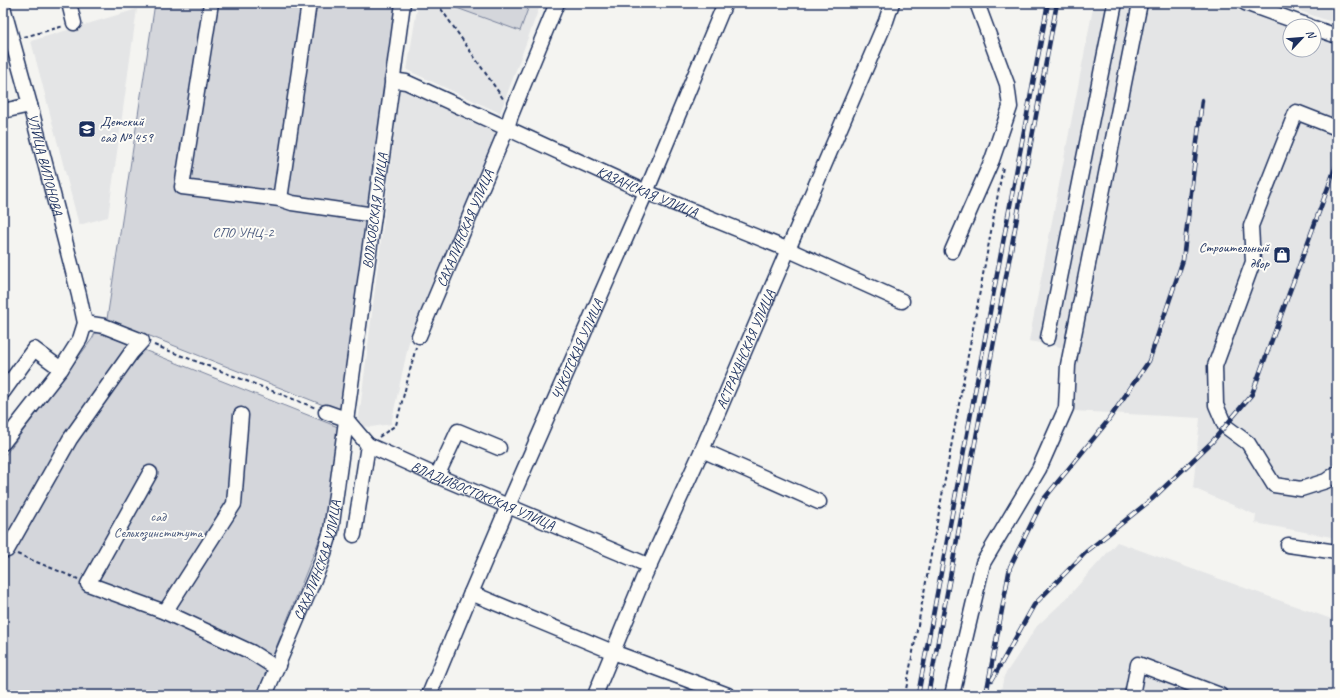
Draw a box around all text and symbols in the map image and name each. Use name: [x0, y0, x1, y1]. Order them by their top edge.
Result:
north arrow: [1282, 18, 1322, 58]
text: N: [1303, 27, 1320, 42]
street label: УЛИЦА ВИЛОНОВА: [24, 112, 66, 218]
place label: Детский сад № 459: [100, 113, 154, 146]
school or university icon: Детский сад № 459: [77, 119, 97, 139]
street label: ВОЛХОВСКАЯ УЛИЦА: [359, 151, 392, 270]
street label: КАЗАНСКАЯ УЛИЦА: [594, 163, 701, 221]
street label: САХАЛИНСКАЯ УЛИЦА: [433, 167, 498, 289]
park label: СПО УНЦ-2: [212, 224, 275, 241]
place label: Строительный двор: [1199, 239, 1270, 272]
shop icon: Строительный двор: [1272, 245, 1292, 265]
street label: АСТРАХАНСКАЯ УЛИЦА: [713, 287, 779, 412]
street label: ЧУКОТСКАЯ УЛИЦА: [548, 296, 607, 402]
street label: ВЛАДИВОСТОКСКАЯ УЛИЦА: [409, 458, 558, 534]
street label: САХАЛИНСКАЯ УЛИЦА: [290, 499, 344, 623]
park label: сад Сельхозинститута: [114, 508, 203, 541]

